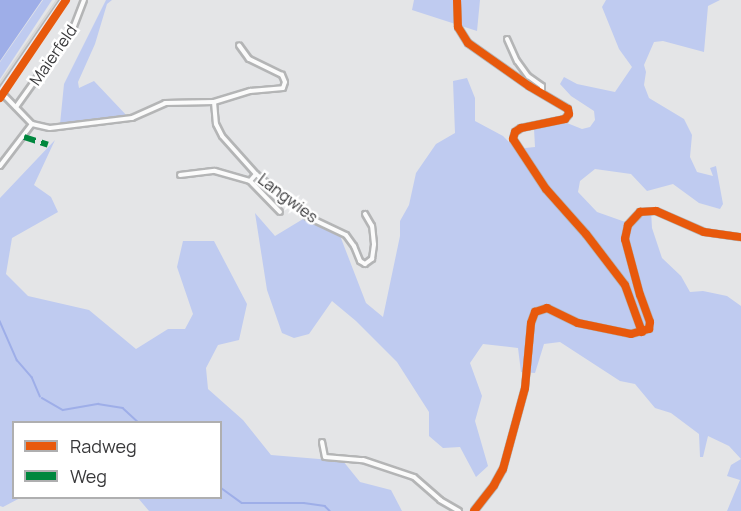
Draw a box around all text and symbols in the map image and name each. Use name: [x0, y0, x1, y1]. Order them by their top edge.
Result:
street label: Maierfeld: [25, 21, 81, 89]
street label: Langwies: [254, 169, 322, 227]
legend: [12, 421, 222, 499]
text: Radweg: [70, 434, 137, 458]
text: Weg: [70, 464, 107, 488]

